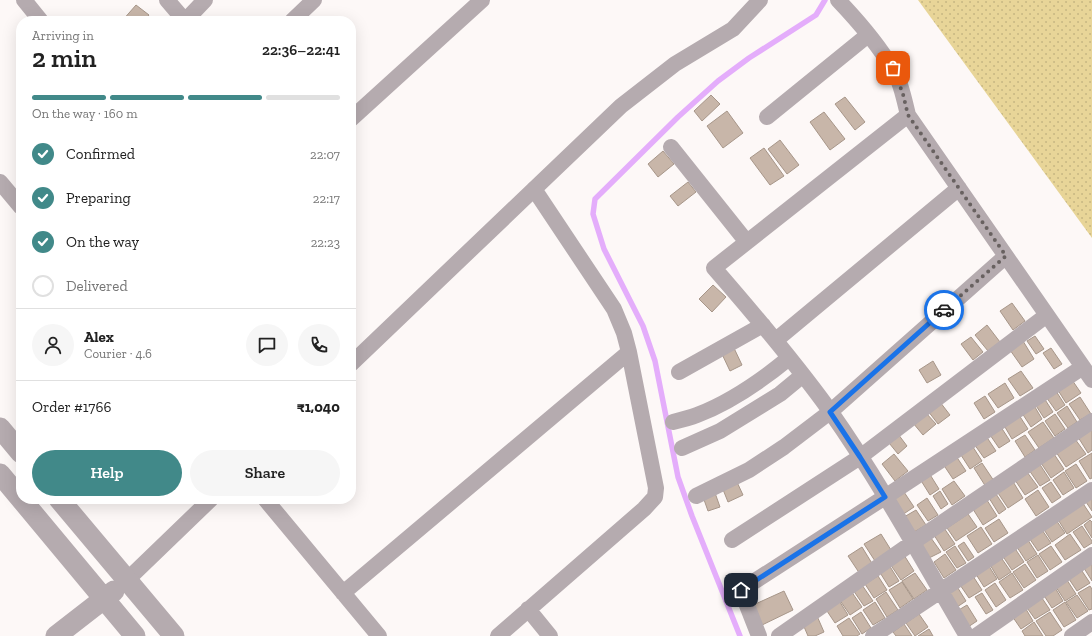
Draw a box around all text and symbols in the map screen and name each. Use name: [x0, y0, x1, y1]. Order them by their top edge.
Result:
text: Arriving in: [32, 28, 94, 43]
text: 22:36–22:41: [262, 41, 340, 59]
text: 2 min: [32, 42, 96, 74]
pin: [876, 51, 910, 85]
icon: bag: [882, 57, 904, 79]
text: On the way · 160 m: [32, 106, 137, 121]
icon: check: [32, 143, 54, 165]
text: Confirmed: [66, 145, 135, 163]
text: 22:07: [310, 147, 340, 162]
icon: check: [32, 187, 54, 209]
text: Preparing: [66, 189, 131, 207]
text: 22:17: [313, 191, 340, 206]
icon: check: [32, 231, 54, 253]
text: On the way: [66, 233, 139, 251]
text: 22:23: [311, 235, 340, 250]
text: Delivered: [66, 277, 128, 295]
courier: [924, 290, 964, 330]
icon: car: [933, 299, 955, 321]
button: person: [32, 324, 74, 366]
button: chat: [246, 324, 288, 366]
button: phone: [298, 324, 340, 366]
text: Alex: [84, 328, 114, 346]
text: Courier · 4.6: [84, 346, 152, 361]
text: Order #1766: [32, 398, 111, 416]
text: ₹1,040: [297, 398, 340, 416]
button: Help: [32, 450, 182, 496]
button: Share: [190, 450, 340, 496]
pin: [724, 573, 758, 607]
icon: home: [730, 579, 752, 601]

